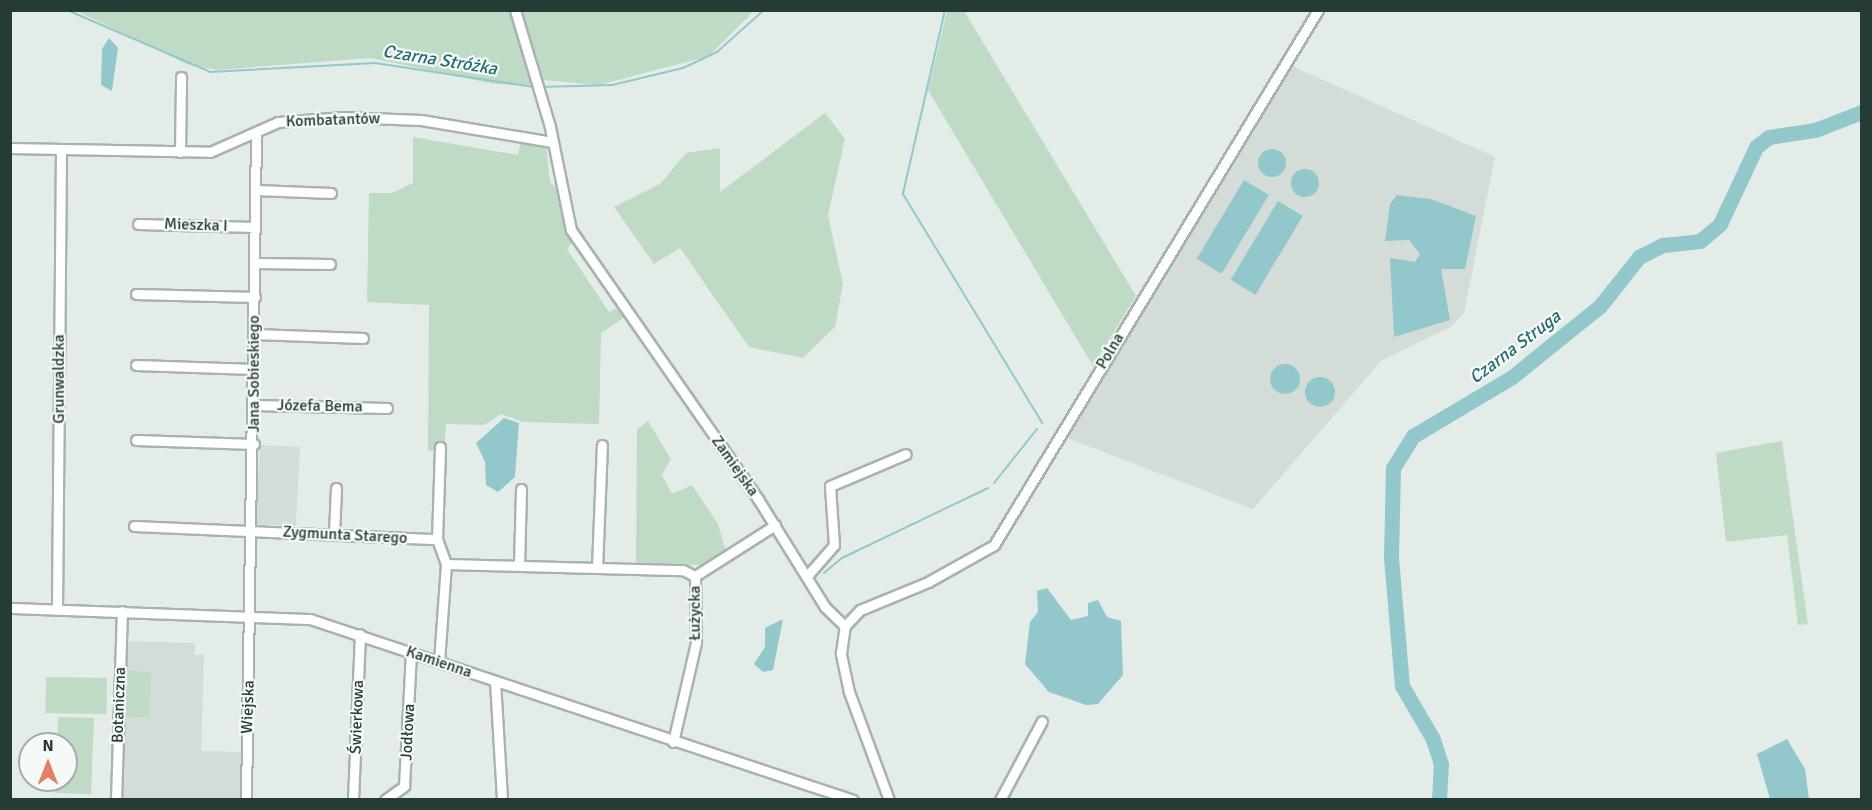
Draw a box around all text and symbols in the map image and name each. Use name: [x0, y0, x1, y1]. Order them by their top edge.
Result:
water label: Czarna Stróżka: [381, 40, 499, 80]
street label: Kombatantów: [286, 109, 380, 131]
street label: Mieszka I: [164, 214, 228, 236]
water label: Czarna Struga: [1465, 306, 1565, 388]
street label: Jana Sobieskiego: [244, 315, 264, 433]
street label: Polna: [1092, 330, 1128, 372]
street label: Grunwaldzka: [49, 334, 69, 424]
street label: Józefa Bema: [277, 396, 363, 416]
street label: Zamiejska: [707, 432, 763, 500]
street label: Zygmunta Starego: [282, 522, 408, 548]
street label: Łużycka: [685, 586, 705, 640]
street label: Kamienna: [404, 642, 474, 682]
street label: Botaniczna: [108, 667, 130, 743]
street label: Wiejska: [237, 680, 259, 734]
street label: Świerkowa: [346, 680, 368, 754]
street label: Jodłowa: [397, 703, 419, 761]
north arrow: [18, 732, 78, 792]
text: N: [42, 736, 54, 756]

